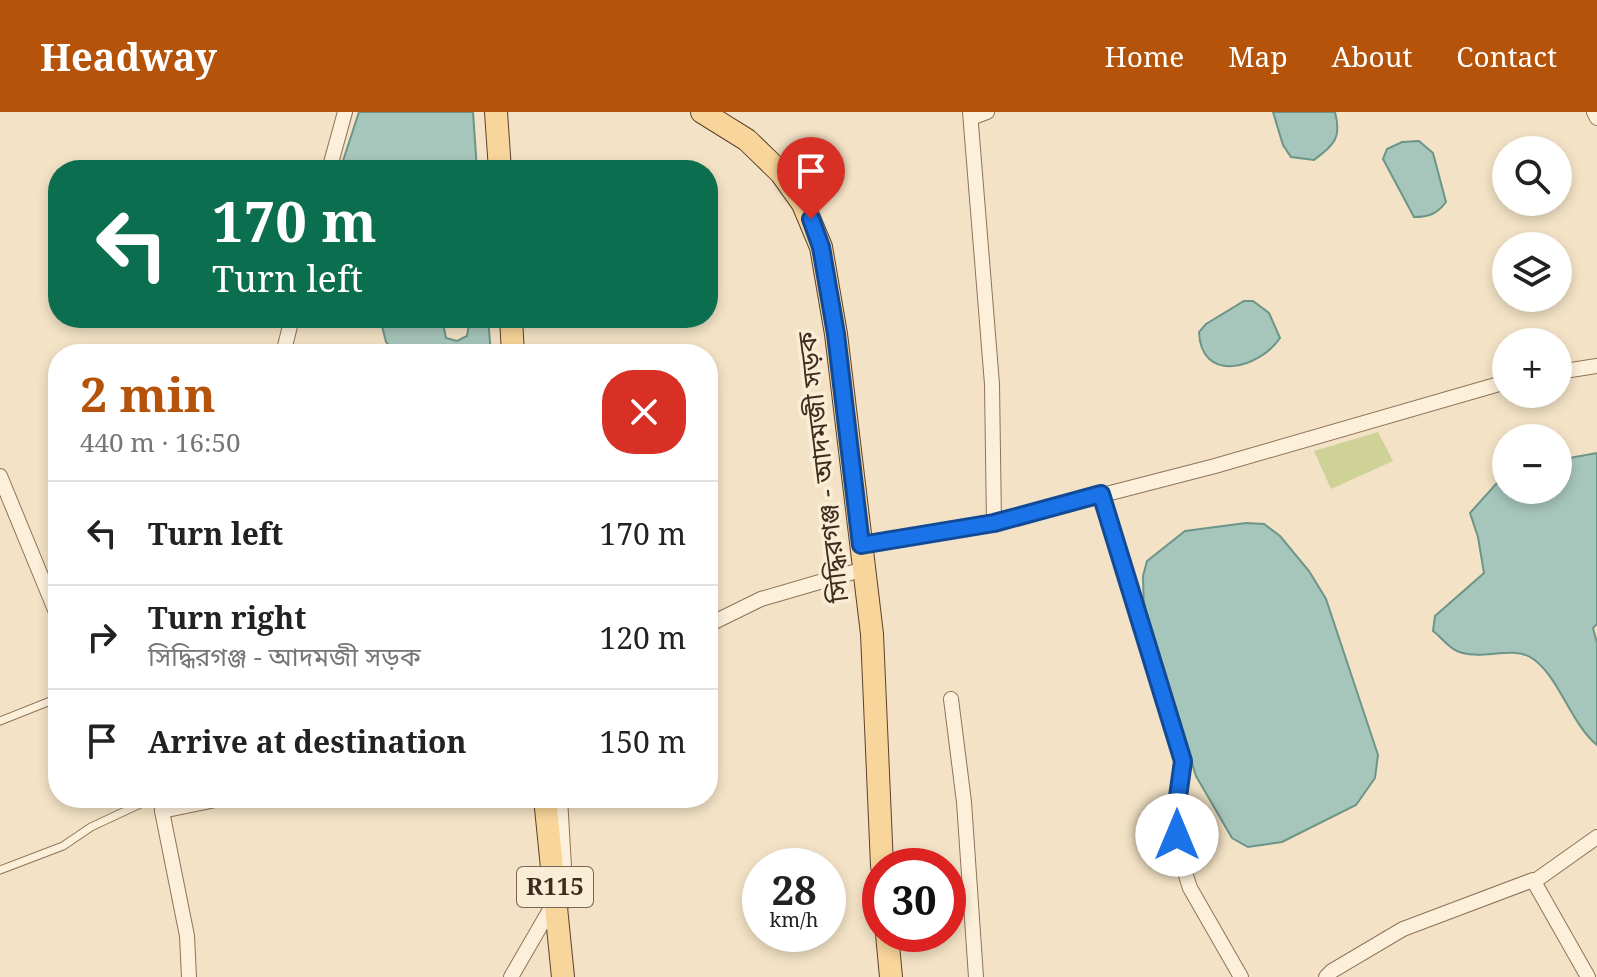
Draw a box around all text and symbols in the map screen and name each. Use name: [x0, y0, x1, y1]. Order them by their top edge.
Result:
text: Headway: [40, 30, 217, 82]
text: Home: [1105, 37, 1184, 75]
text: Map: [1228, 37, 1288, 75]
text: About: [1332, 37, 1412, 75]
text: Contact: [1456, 37, 1557, 75]
map controls: [1492, 136, 1572, 504]
button: search: [1492, 136, 1572, 216]
pin: [777, 137, 845, 219]
icon: arrive: [789, 149, 833, 193]
text: 170 m: [212, 182, 377, 258]
icon: left: [80, 192, 184, 296]
button: layers: [1492, 232, 1572, 312]
text: Turn left: [212, 254, 363, 303]
button: +: [1492, 328, 1572, 408]
street label: সিদ্ধিরগঞ্জ - আদমজী সড়ক: [787, 329, 857, 606]
text: 2 min: [80, 361, 216, 426]
button: close: [602, 370, 686, 454]
text: 440 m · 16:50: [80, 424, 241, 460]
button: −: [1492, 424, 1572, 504]
icon: left: [80, 511, 124, 555]
text: Turn left: [148, 513, 283, 554]
text: 170 m: [600, 513, 686, 554]
text: Turn right: [148, 597, 306, 638]
icon: right: [80, 615, 124, 659]
text: 120 m: [600, 617, 686, 658]
text: সিদ্ধিরগঞ্জ - আদমজী সড়ক: [148, 638, 421, 674]
icon: arrive: [80, 719, 124, 763]
text: Arrive at destination: [148, 721, 467, 762]
text: 150 m: [600, 721, 686, 762]
position arrow: [1135, 793, 1219, 877]
speed limit sign: 30: [862, 848, 966, 952]
text: 28: [771, 862, 817, 917]
road number: R115: [517, 867, 593, 907]
text: km/h: [769, 906, 819, 933]

